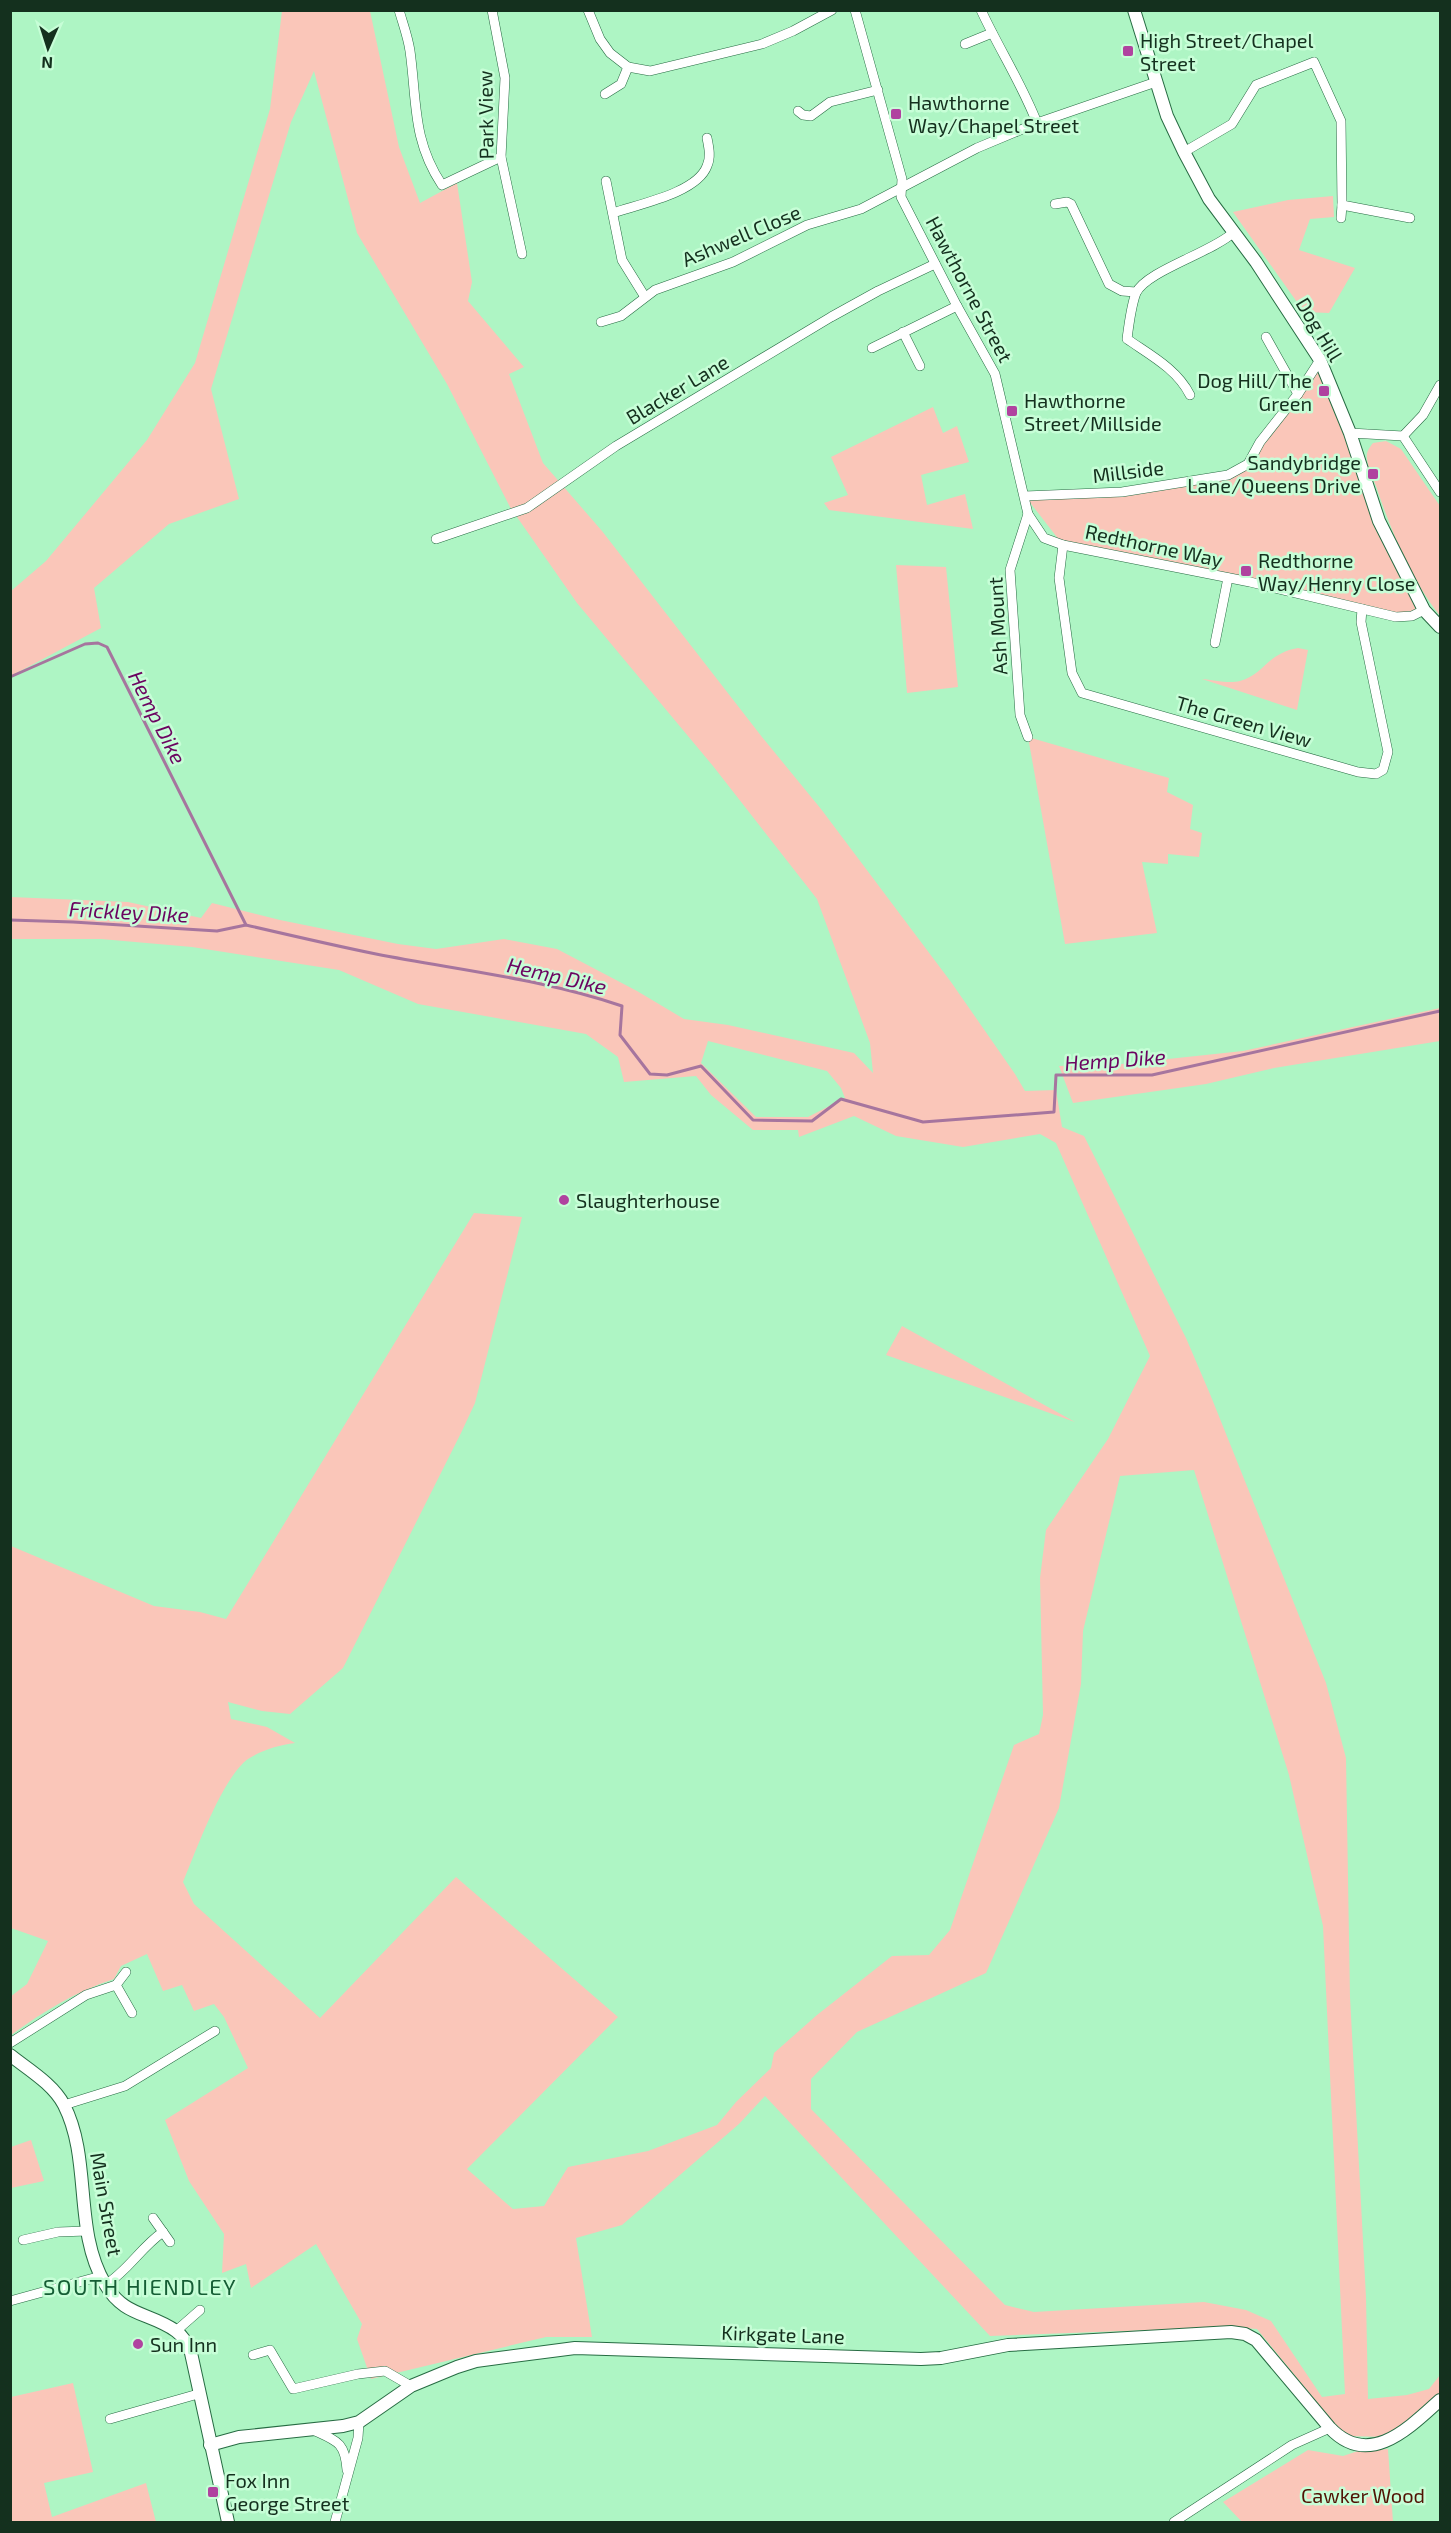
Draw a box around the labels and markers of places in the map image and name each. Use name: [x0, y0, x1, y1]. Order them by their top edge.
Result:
place label: High Street/Chapel Street: [1140, 28, 1314, 75]
marker: High Street/Chapel Street: [1121, 44, 1135, 58]
place label: Hawthorne Way/Chapel Street: [908, 90, 1080, 137]
marker: Hawthorne Way/Chapel Street: [889, 107, 903, 121]
place label: Dog Hill/The Green: [1197, 368, 1312, 415]
marker: Dog Hill/The Green: [1317, 384, 1331, 398]
place label: Hawthorne Street/Millside: [1024, 388, 1162, 435]
marker: Hawthorne Street/Millside: [1005, 404, 1019, 418]
place label: Sandybridge Lane/Queens Drive: [1187, 450, 1361, 497]
marker: Sandybridge Lane/Queens Drive: [1366, 467, 1380, 481]
place label: Redthorne Way/Henry Close: [1258, 548, 1416, 595]
marker: Redthorne Way/Henry Close: [1239, 564, 1253, 578]
place label: Slaughterhouse: [576, 1188, 720, 1212]
marker: Slaughterhouse: [557, 1193, 571, 1207]
place label: Sun Inn: [150, 2332, 217, 2356]
marker: Sun Inn: [131, 2337, 145, 2351]
place label: Fox Inn George Street: [225, 2468, 350, 2515]
marker: Fox Inn George Street: [206, 2485, 220, 2499]

